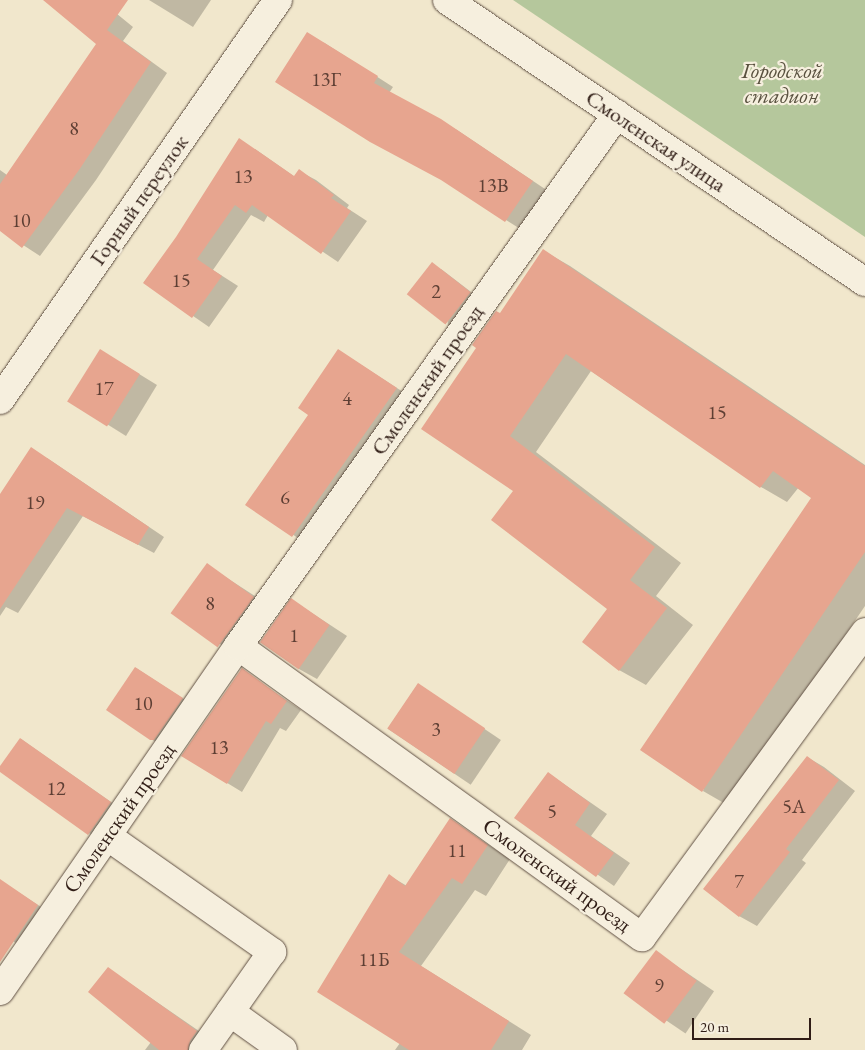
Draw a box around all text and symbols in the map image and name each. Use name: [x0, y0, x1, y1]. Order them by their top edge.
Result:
park label: Городской стадион: [741, 57, 823, 108]
house number: 13Г: [311, 67, 341, 91]
street label: Смоленская улица: [581, 84, 731, 198]
house number: 8: [69, 116, 79, 140]
street label: Горный переулок: [84, 130, 194, 270]
house number: 13: [233, 164, 253, 188]
house number: 13В: [478, 173, 508, 197]
house number: 10: [11, 208, 31, 232]
house number: 15: [171, 268, 191, 292]
house number: 2: [431, 279, 441, 303]
street label: Смоленский проезд: [365, 300, 489, 460]
house number: 17: [94, 376, 114, 400]
house number: 4: [342, 386, 352, 410]
house number: 15: [707, 400, 727, 424]
house number: 6: [280, 485, 290, 509]
house number: 19: [25, 490, 45, 514]
house number: 8: [205, 591, 215, 615]
house number: 1: [289, 623, 299, 647]
house number: 10: [133, 691, 153, 715]
house number: 3: [431, 717, 441, 741]
house number: 13: [209, 735, 229, 759]
street label: Смоленский проезд: [57, 738, 181, 898]
house number: 12: [46, 776, 66, 800]
house number: 5А: [782, 794, 806, 818]
house number: 5: [547, 799, 557, 823]
street label: Смоленский проезд: [478, 812, 636, 938]
house number: 11: [447, 838, 467, 862]
house number: 7: [734, 869, 744, 893]
house number: 11Б: [359, 947, 389, 971]
house number: 9: [654, 973, 664, 997]
scale bar: [695, 1008, 814, 1040]
text: 20 m: [700, 1017, 729, 1036]

